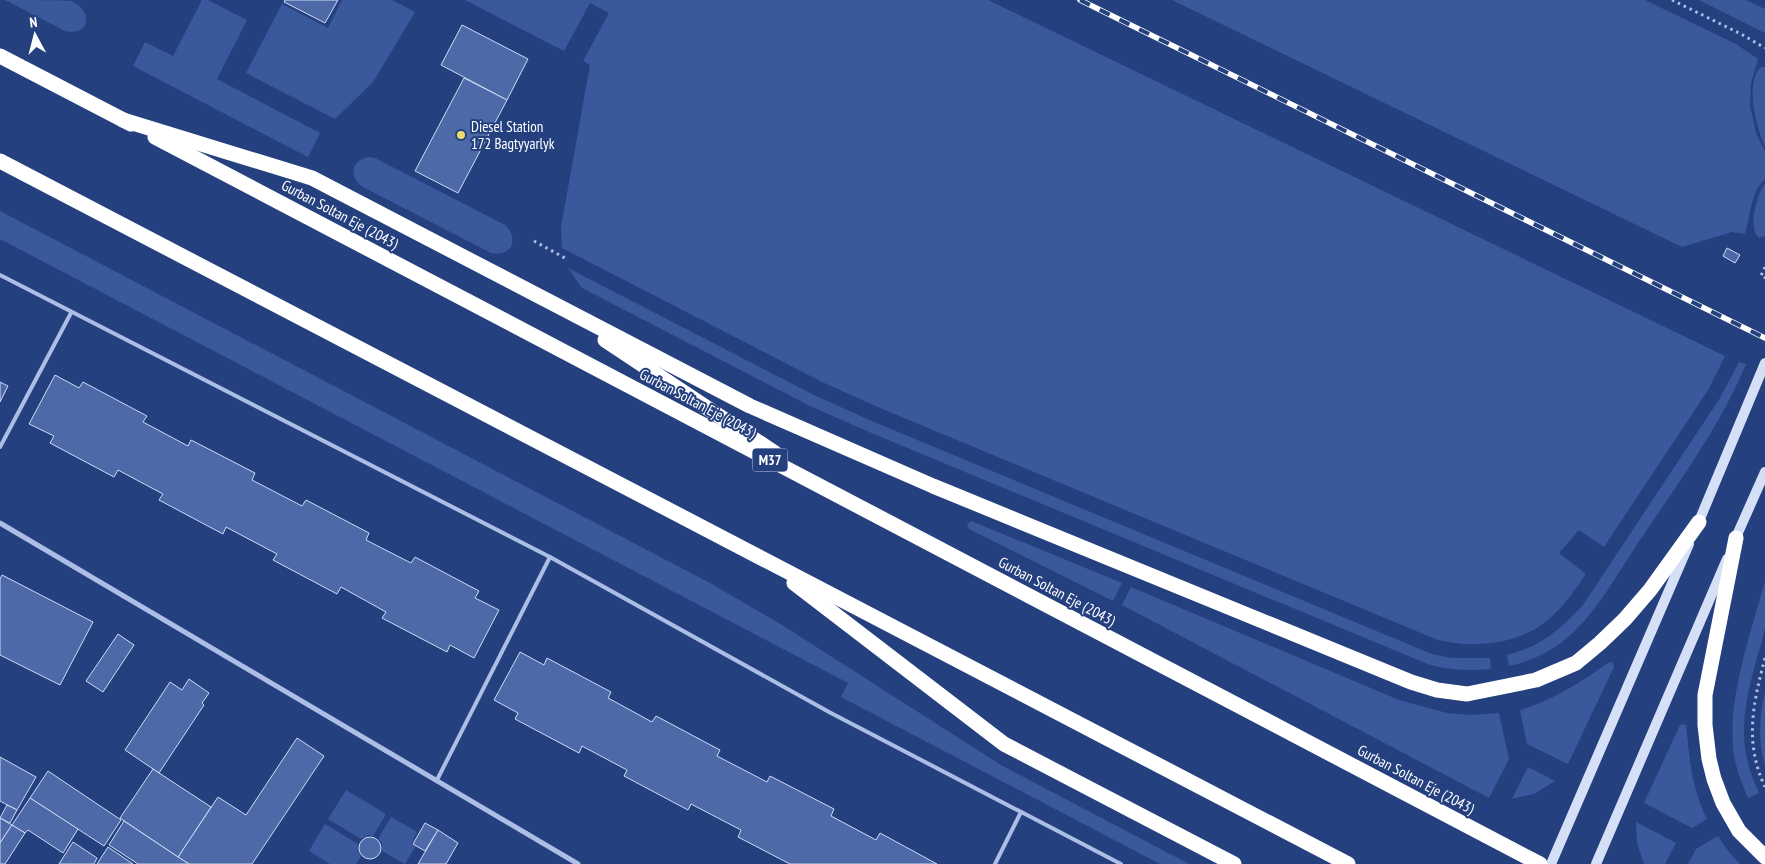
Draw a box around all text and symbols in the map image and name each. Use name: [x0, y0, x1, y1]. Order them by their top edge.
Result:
north arrow: [10, 10, 60, 60]
text: N: [29, 13, 38, 31]
place label: Diesel Station 172 Bagtyyarlyk: [471, 117, 555, 153]
marker: Diesel Station 172 Bagtyyarlyk: [455, 129, 467, 141]
street label: Gurban Soltan Eje (2043): [278, 175, 402, 253]
street label: Gurban Soltan Eje (2043): [636, 364, 760, 442]
road number: M37: [752, 448, 788, 472]
street label: Gurban Soltan Eje (2043): [995, 552, 1119, 630]
street label: Gurban Soltan Eje (2043): [1354, 740, 1478, 818]

